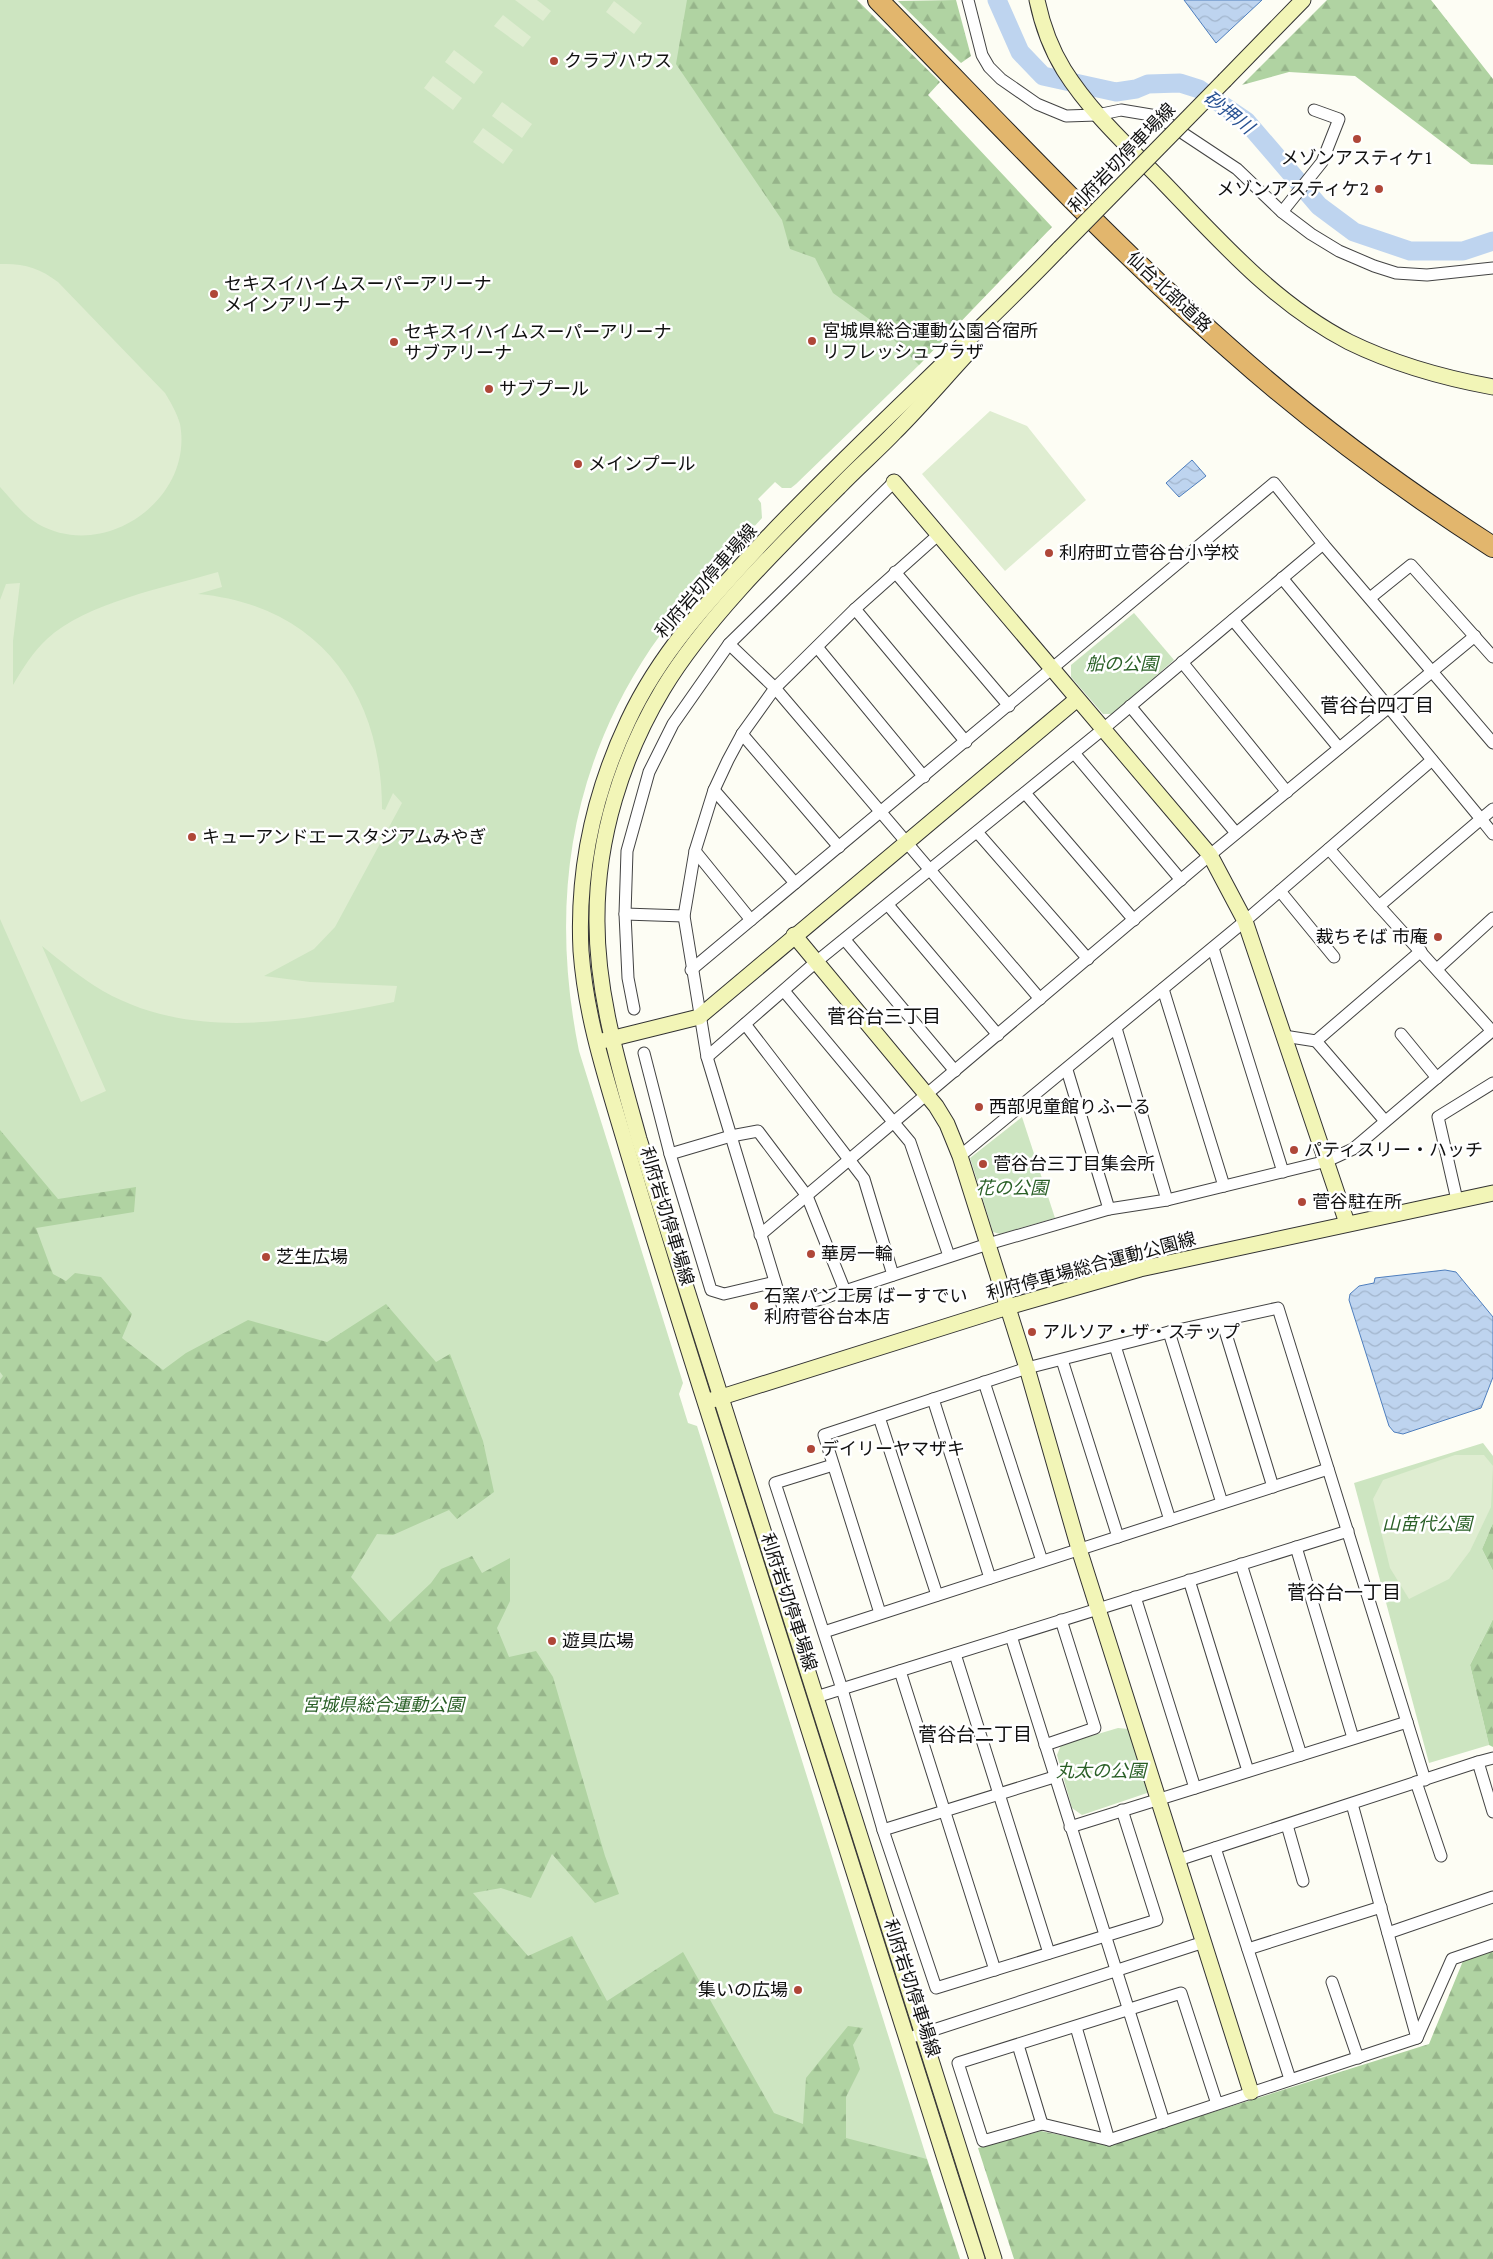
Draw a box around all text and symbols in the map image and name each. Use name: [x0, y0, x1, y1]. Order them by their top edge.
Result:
place label: クラブハウス: [564, 48, 672, 72]
marker: クラブハウス: [548, 55, 560, 67]
water label: 砂押川: [1199, 84, 1261, 140]
street label: 利府岩切停車場線: [1063, 97, 1180, 217]
marker: メゾンアスティケ1: [1351, 133, 1363, 145]
place label: メゾンアスティケ1: [1281, 145, 1433, 169]
place label: メゾンアスティケ2: [1216, 176, 1369, 200]
marker: メゾンアスティケ2: [1373, 183, 1385, 195]
street label: 仙台北部道路: [1122, 246, 1217, 337]
place label: セキスイハイムスーパーアリーナ メインアリーナ: [224, 271, 491, 316]
marker: セキスイハイムスーパーアリーナ メインアリーナ: [208, 288, 220, 300]
place label: 宮城県総合運動公園合宿所 リフレッシュプラザ: [822, 318, 1038, 363]
place label: セキスイハイムスーパーアリーナ サブアリーナ: [404, 319, 671, 364]
marker: 宮城県総合運動公園合宿所 リフレッシュプラザ: [806, 335, 818, 347]
marker: セキスイハイムスーパーアリーナ サブアリーナ: [388, 336, 400, 348]
place label: サブプール: [499, 376, 589, 400]
marker: サブプール: [483, 383, 495, 395]
place label: メインプール: [588, 451, 695, 475]
marker: メインプール: [572, 458, 584, 470]
street label: 利府岩切停車場線: [649, 518, 762, 643]
place label: 利府町立菅谷台小学校: [1059, 540, 1239, 564]
marker: 利府町立菅谷台小学校: [1043, 547, 1055, 559]
park label: 船の公園: [1086, 651, 1161, 675]
district label: 菅谷台四丁目: [1320, 692, 1434, 717]
place label: キューアンドエースタジアムみやぎ: [202, 824, 486, 848]
marker: キューアンドエースタジアムみやぎ: [186, 831, 198, 843]
place label: 裁ちそば 市庵: [1316, 924, 1428, 948]
marker: 裁ちそば 市庵: [1432, 931, 1444, 943]
district label: 菅谷台三丁目: [827, 1003, 941, 1028]
place label: 西部児童館りふーる: [989, 1094, 1151, 1118]
marker: 西部児童館りふーる: [973, 1101, 985, 1113]
place label: パティスリー・ハッチ: [1304, 1137, 1483, 1161]
street label: 利府岩切停車場線: [635, 1143, 700, 1288]
marker: パティスリー・ハッチ: [1288, 1144, 1300, 1156]
place label: 菅谷台三丁目集会所: [993, 1151, 1155, 1175]
marker: 菅谷台三丁目集会所: [977, 1158, 989, 1170]
park label: 花の公園: [976, 1175, 1051, 1199]
place label: 菅谷駐在所: [1312, 1189, 1402, 1213]
marker: 菅谷駐在所: [1296, 1196, 1308, 1208]
street label: 利府停車場総合運動公園線: [983, 1225, 1198, 1305]
place label: 華房一輪: [821, 1241, 893, 1265]
place label: 芝生広場: [276, 1244, 348, 1268]
marker: 華房一輪: [805, 1248, 817, 1260]
marker: 芝生広場: [260, 1251, 272, 1263]
place label: 石窯パン工房 ばーすでい 利府菅谷台本店: [764, 1283, 967, 1328]
marker: 石窯パン工房 ばーすでい 利府菅谷台本店: [748, 1300, 760, 1312]
place label: アルソア・ザ・ステップ: [1042, 1319, 1240, 1343]
marker: アルソア・ザ・ステップ: [1026, 1326, 1038, 1338]
place label: デイリーヤマザキ: [821, 1436, 965, 1460]
marker: デイリーヤマザキ: [805, 1443, 817, 1455]
park label: 山苗代公園: [1382, 1511, 1475, 1535]
street label: 利府岩切停車場線: [756, 1530, 824, 1674]
district label: 菅谷台一丁目: [1287, 1579, 1401, 1604]
place label: 遊具広場: [562, 1628, 634, 1652]
marker: 遊具広場: [546, 1635, 558, 1647]
park label: 宮城県総合運動公園: [302, 1692, 467, 1716]
district label: 菅谷台二丁目: [918, 1721, 1032, 1746]
park label: 丸太の公園: [1056, 1758, 1149, 1782]
street label: 利府岩切停車場線: [879, 1916, 947, 2060]
place label: 集いの広場: [698, 1977, 788, 2001]
marker: 集いの広場: [792, 1984, 804, 1996]

